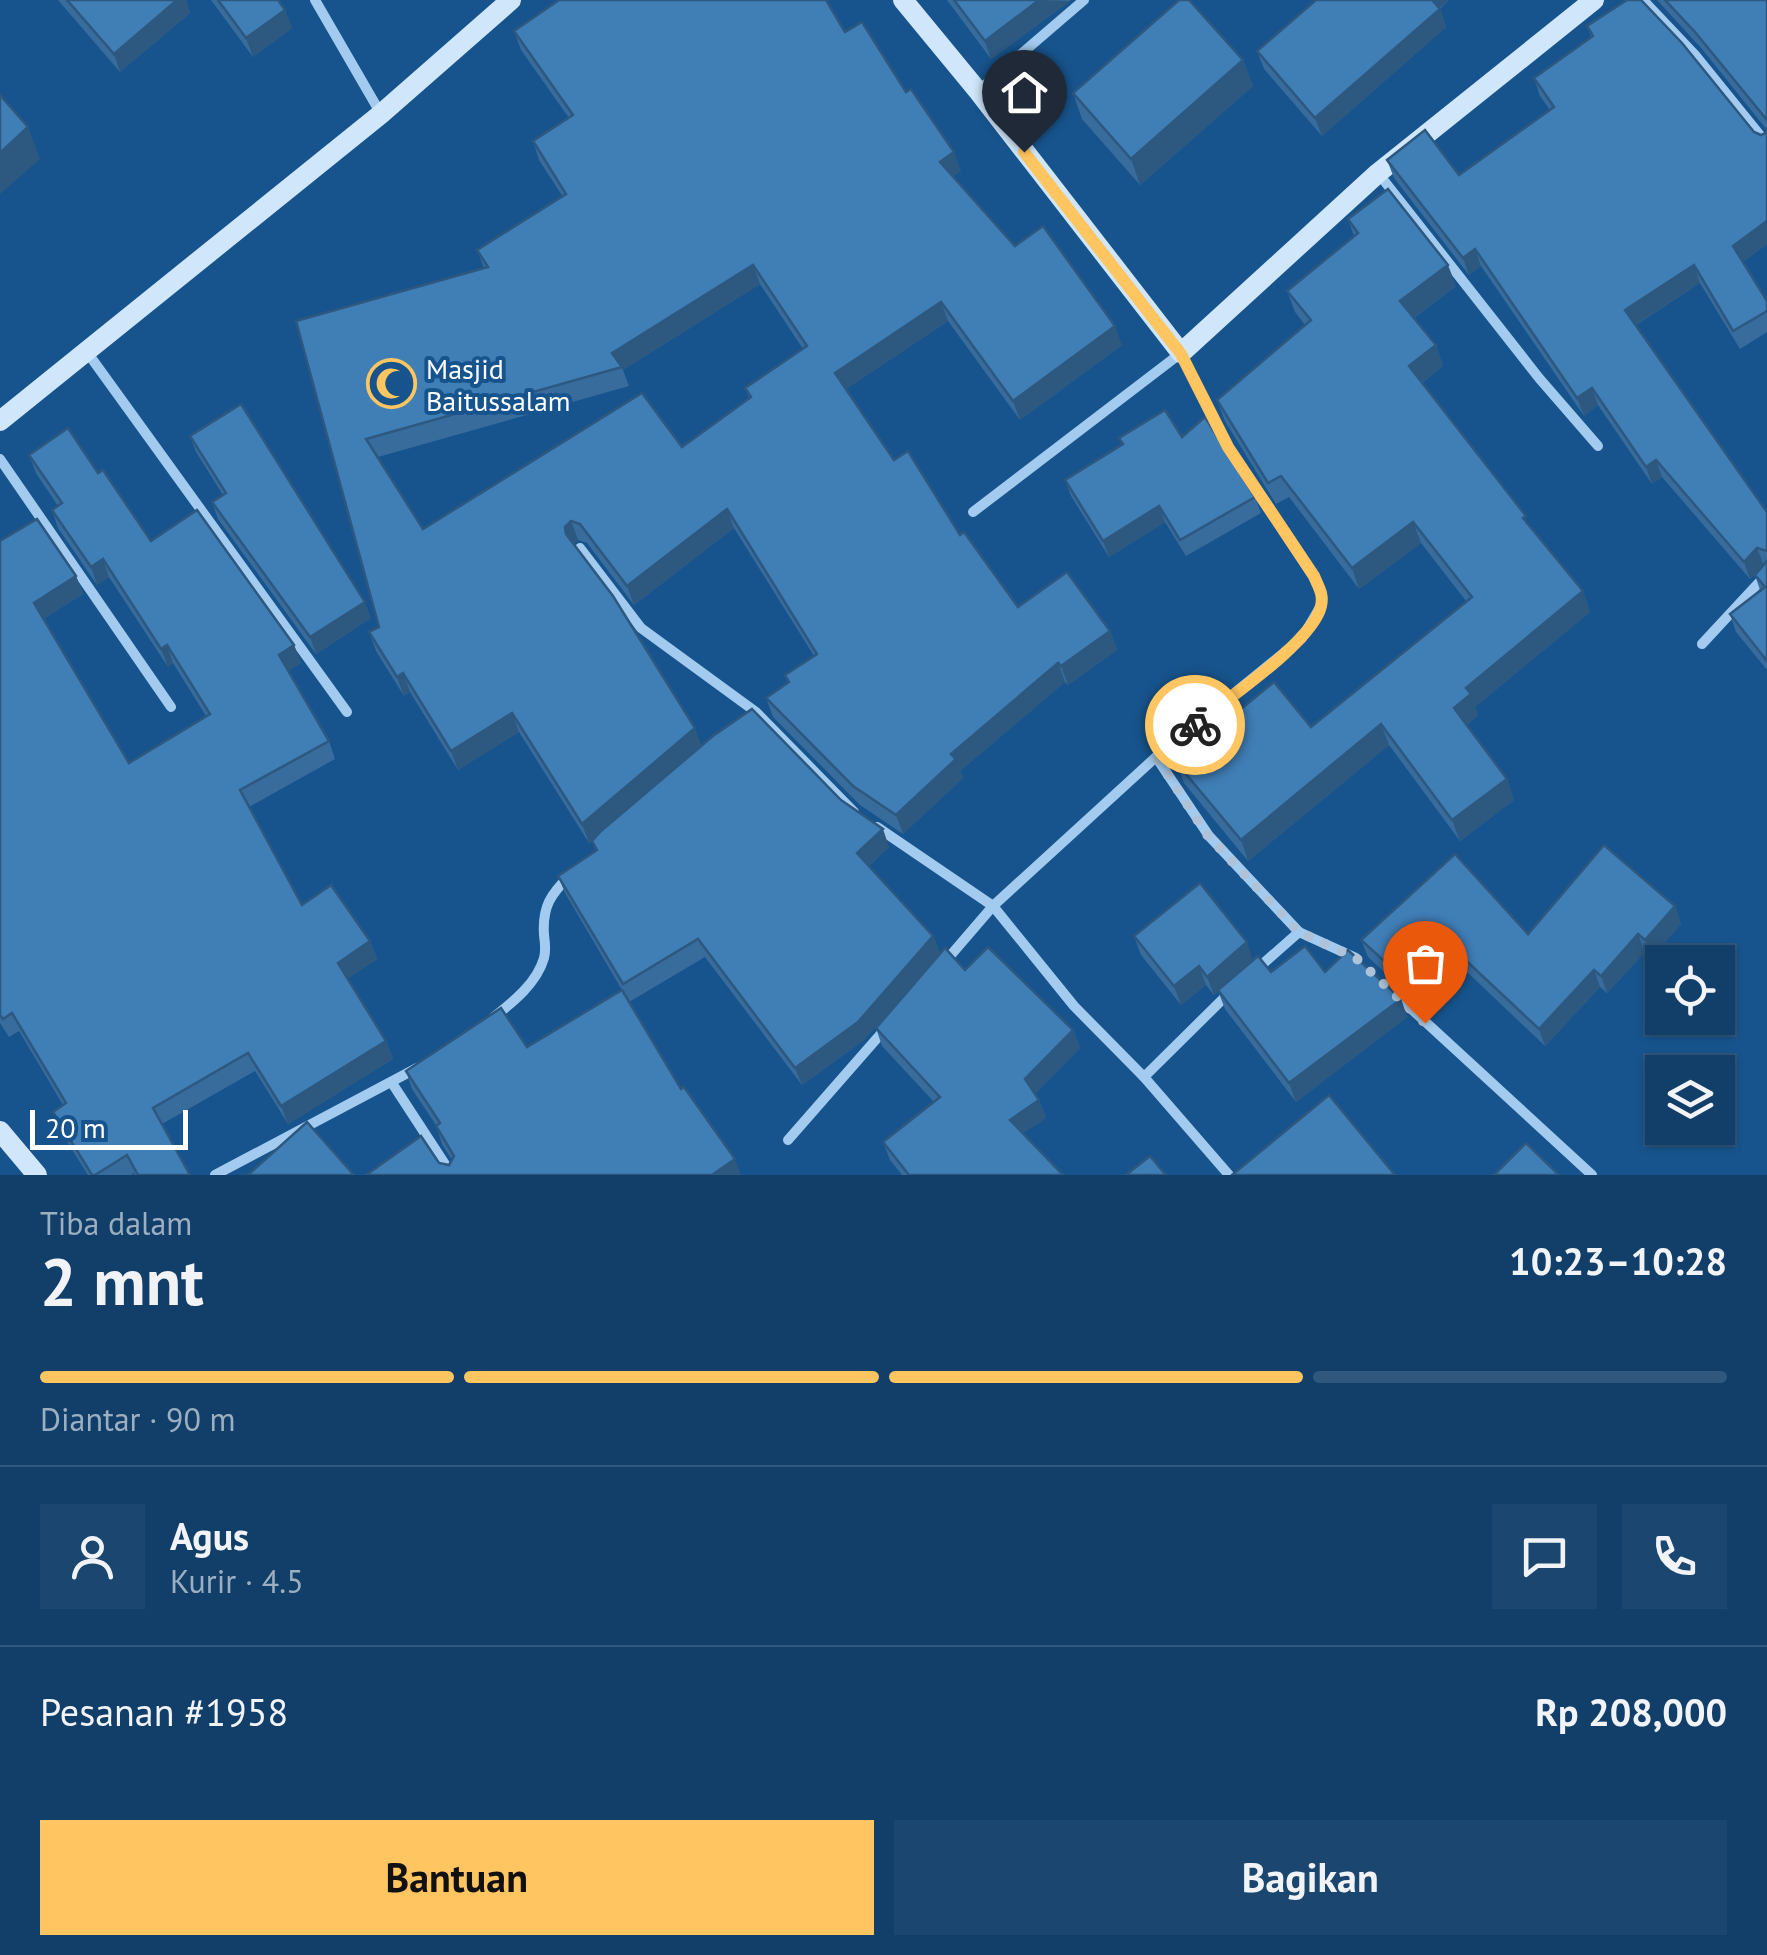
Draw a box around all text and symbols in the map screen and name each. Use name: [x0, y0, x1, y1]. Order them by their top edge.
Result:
pin: [982, 50, 1067, 153]
icon: home: [997, 65, 1052, 120]
place label: Masjid Baitussalam: [426, 350, 571, 419]
mosque icon: Masjid Baitussalam: [365, 358, 417, 410]
courier: [1145, 675, 1245, 775]
icon: bike: [1168, 698, 1223, 753]
pin: [1383, 921, 1468, 1024]
icon: bag: [1398, 936, 1453, 991]
map controls: [1645, 945, 1735, 1145]
button: locate: [1645, 945, 1735, 1035]
button: layers: [1645, 1055, 1735, 1145]
scale bar: [30, 1105, 188, 1150]
text: 20 m: [45, 1109, 106, 1146]
text: Tiba dalam: [40, 1202, 192, 1244]
text: 10:23–10:28: [1509, 1236, 1727, 1285]
text: 2 mnt: [40, 1239, 204, 1323]
text: Diantar · 90 m: [40, 1398, 236, 1440]
button: person: [40, 1504, 145, 1609]
button: chat: [1492, 1504, 1597, 1609]
button: phone: [1622, 1504, 1727, 1609]
text: Agus: [170, 1511, 249, 1560]
text: Kurir · 4.5: [170, 1560, 304, 1602]
text: Pesanan #1958: [40, 1687, 288, 1736]
text: Rp 208,000: [1535, 1687, 1727, 1736]
button: Bantuan: [40, 1820, 874, 1935]
button: Bagikan: [894, 1820, 1727, 1935]

